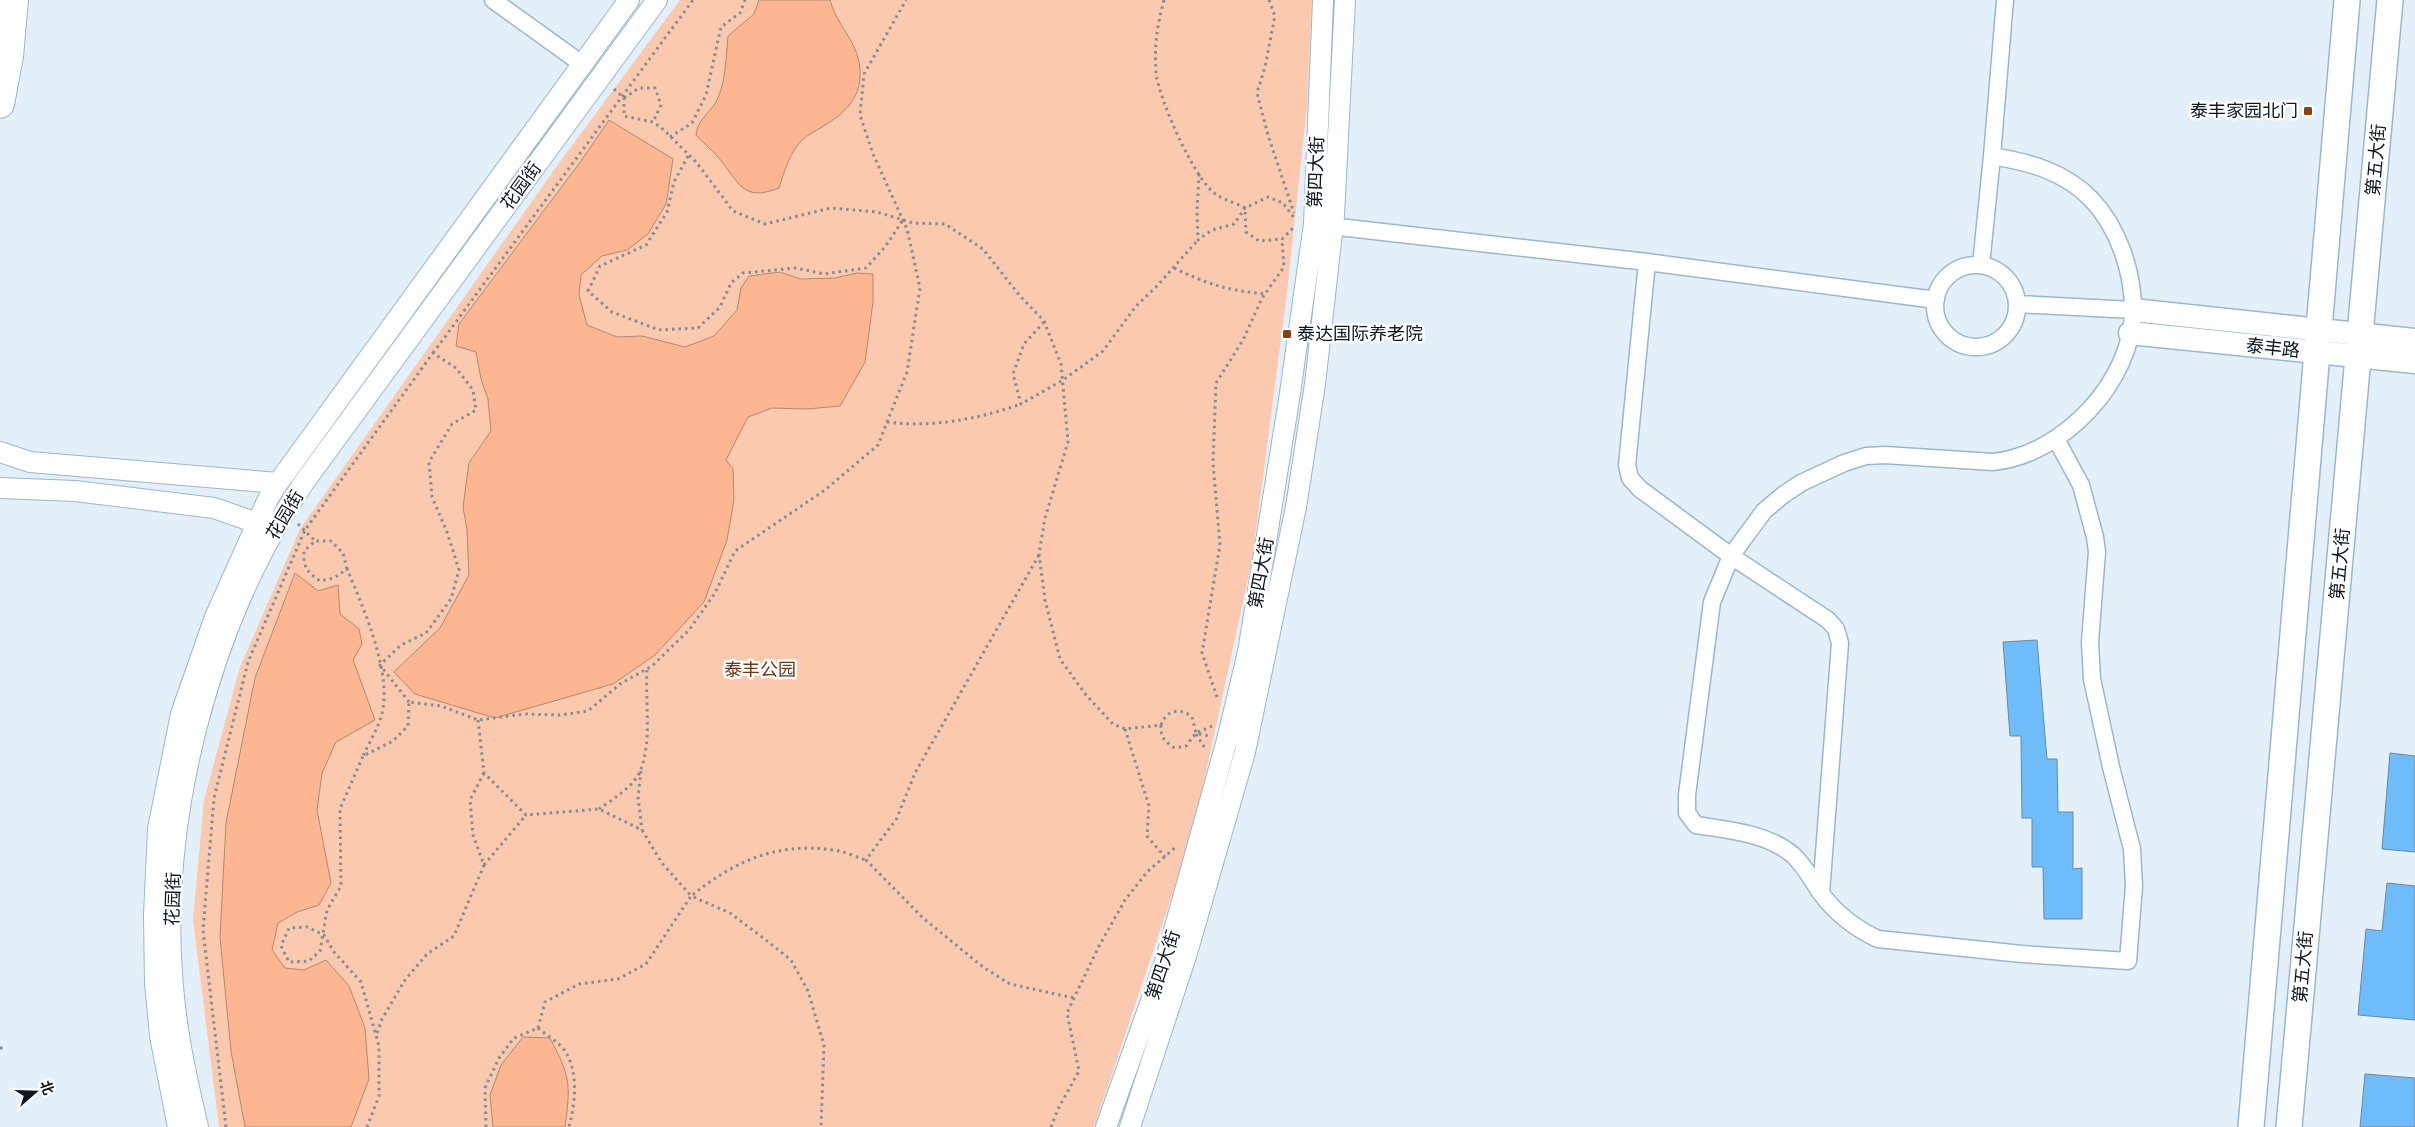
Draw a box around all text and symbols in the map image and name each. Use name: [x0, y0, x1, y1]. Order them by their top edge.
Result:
place label: 泰丰家园北门: [2190, 98, 2298, 124]
marker: 泰丰家园北门: [2302, 105, 2314, 117]
street label: 第五大街: [2360, 123, 2392, 197]
street label: 第四大街: [1302, 136, 1330, 208]
street label: 花园街: [495, 157, 547, 215]
place label: 泰达国际养老院: [1297, 321, 1423, 347]
marker: 泰达国际养老院: [1281, 328, 1293, 340]
street label: 泰丰路: [2245, 332, 2301, 364]
street label: 花园街: [260, 485, 310, 545]
street label: 第五大街: [2324, 527, 2356, 601]
street label: 第四大街: [1242, 535, 1280, 611]
park label: 泰丰公园: [724, 657, 796, 683]
street label: 花园街: [159, 872, 187, 926]
street label: 第四大街: [1140, 927, 1186, 1003]
street label: 第五大街: [2287, 930, 2319, 1004]
north arrow: [10, 1067, 60, 1117]
text: 北: [35, 1078, 59, 1098]

